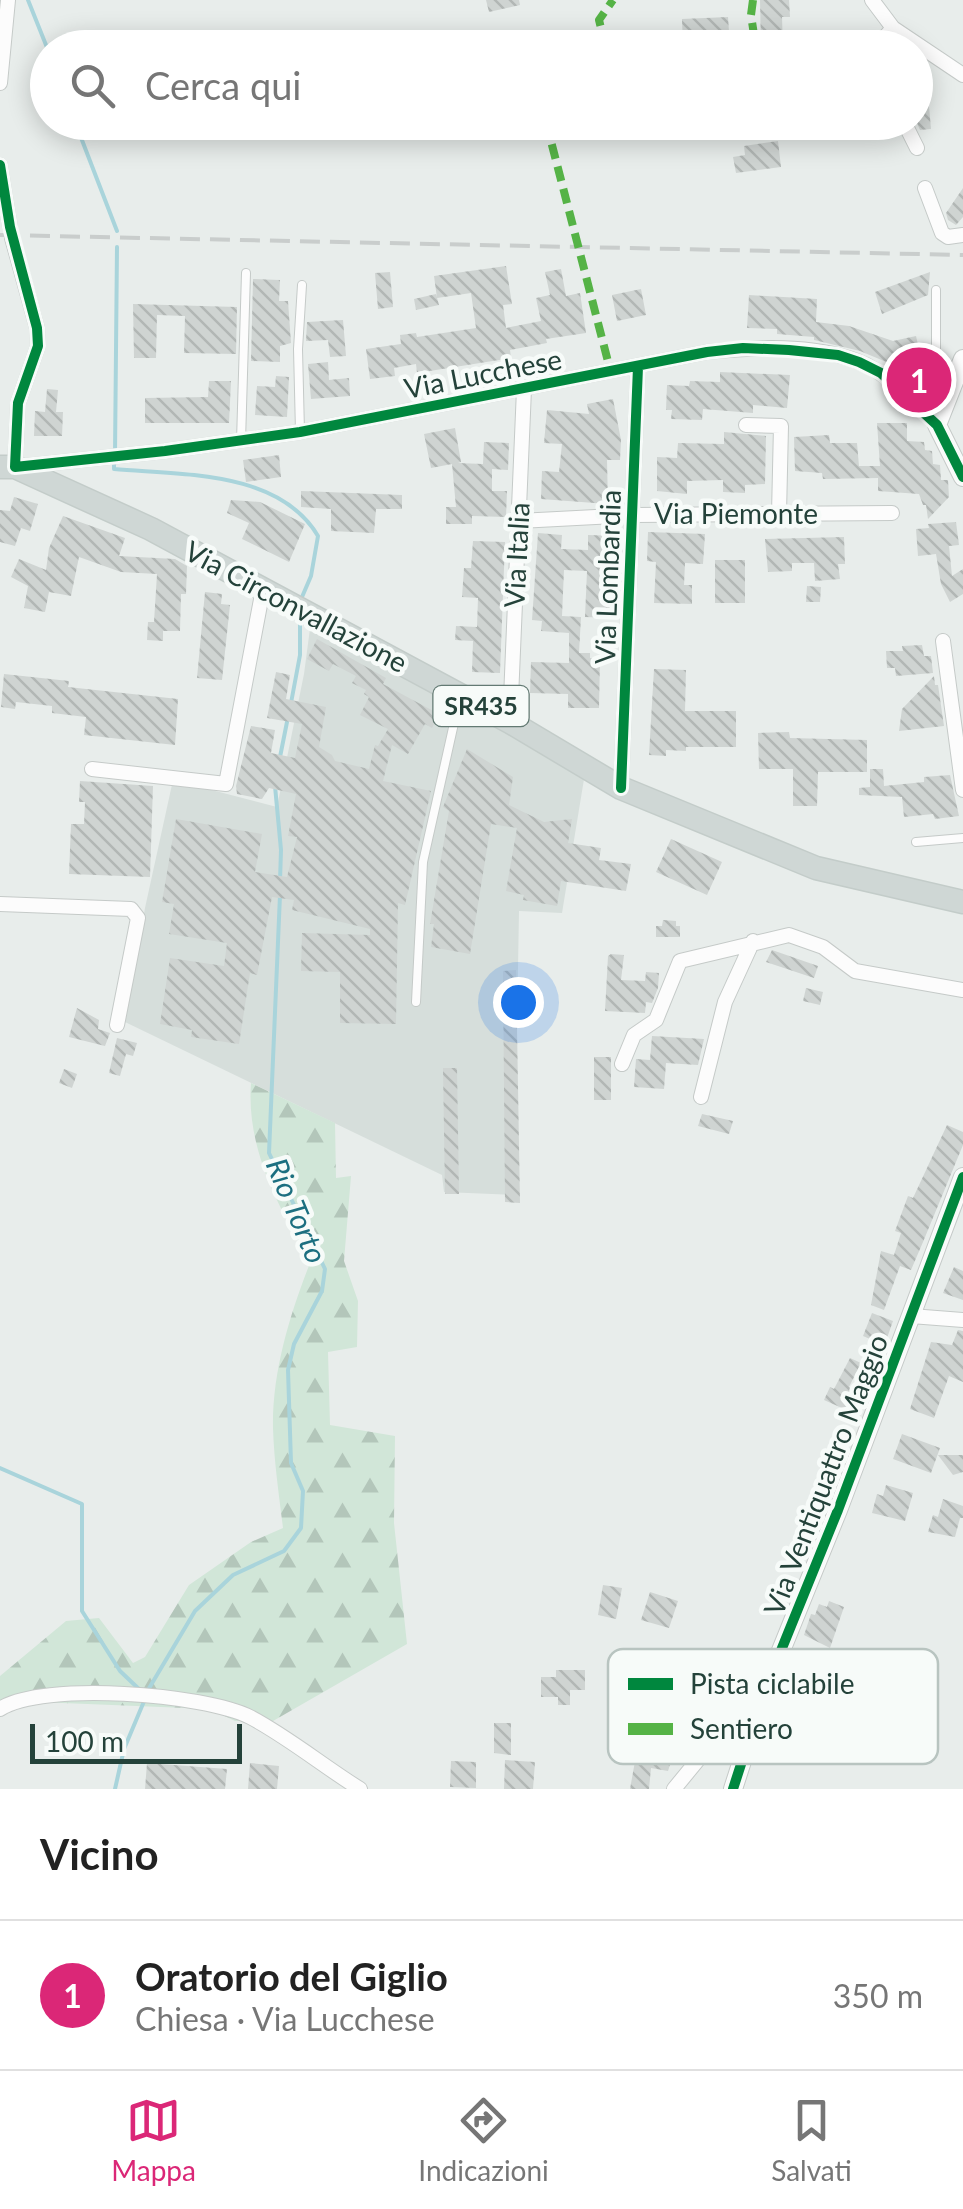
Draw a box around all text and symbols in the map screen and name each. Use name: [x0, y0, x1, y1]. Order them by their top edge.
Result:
search box: [30, 30, 933, 140]
icon: search: [65, 58, 120, 113]
text: Cerca qui: [145, 62, 301, 108]
street label: Via Lucchese: [401, 341, 564, 405]
pin: 1: [886, 342, 952, 418]
street label: Via Lombardia: [587, 489, 627, 665]
street label: Via Piemonte: [654, 496, 818, 530]
street label: Via Italia: [496, 501, 536, 608]
street label: Via Circonvallazione: [179, 533, 413, 679]
road number: SR435: [434, 686, 528, 726]
your location: [493, 977, 544, 1028]
water label: Rio Torto: [260, 1152, 336, 1268]
street label: Via Ventiquattro Maggio: [756, 1329, 894, 1620]
legend: [608, 1649, 938, 1764]
text: Pista ciclabile: [690, 1666, 854, 1700]
text: Sentiero: [690, 1711, 793, 1745]
scale bar: [30, 1719, 242, 1764]
text: 100 m: [45, 1724, 124, 1758]
text: Vicino: [40, 1829, 159, 1879]
text: Oratorio del Giglio: [135, 1953, 448, 1999]
text: 1: [63, 1976, 82, 2015]
text: 350 m: [833, 1976, 923, 2015]
text: Chiesa · Via Lucchese: [135, 1999, 435, 2038]
tab: Mappa: [111, 2093, 196, 2187]
tab: Indicazioni: [418, 2093, 549, 2187]
tab: Salvati: [771, 2093, 852, 2187]

